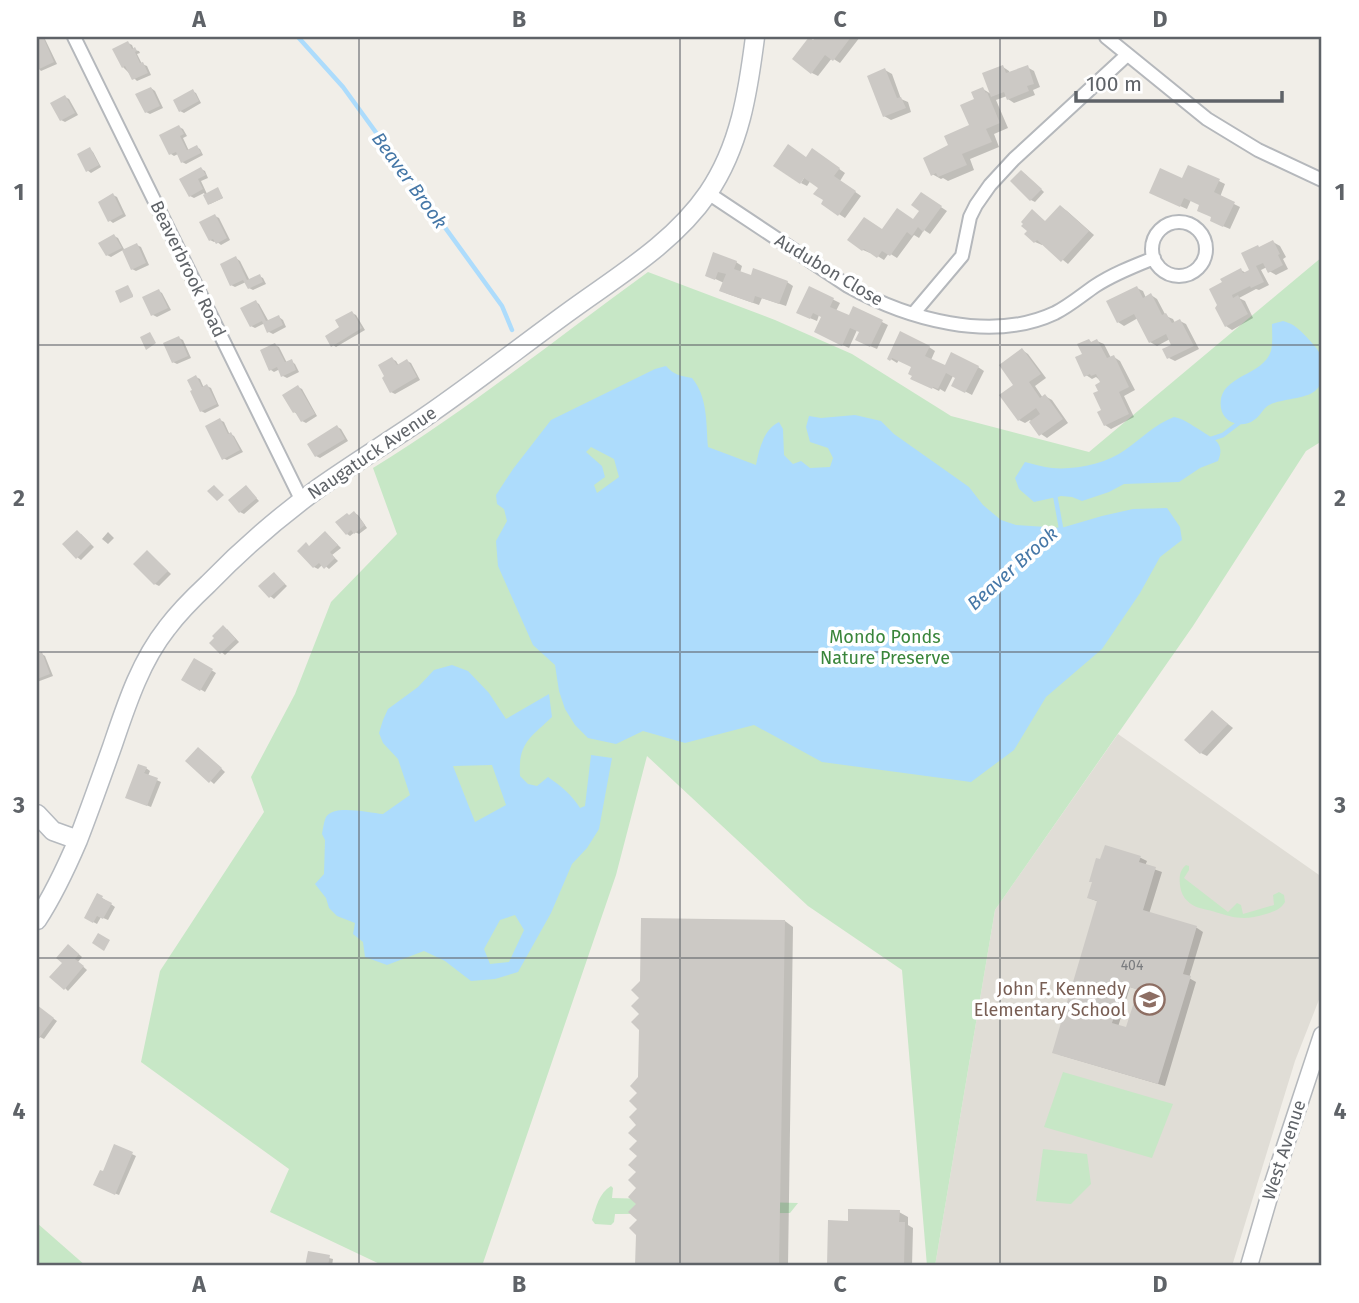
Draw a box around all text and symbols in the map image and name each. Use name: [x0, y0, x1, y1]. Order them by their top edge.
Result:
text: A: [191, 5, 206, 33]
text: B: [512, 5, 526, 33]
text: C: [833, 5, 847, 33]
text: D: [1153, 5, 1168, 33]
scale bar: [1076, 60, 1282, 104]
text: 100 m: [1086, 71, 1142, 97]
water label: Beaver Brook: [367, 128, 452, 233]
text: 1: [14, 178, 24, 206]
text: 1: [1335, 178, 1345, 206]
street label: Beaverbrook Road: [145, 197, 231, 341]
street label: Audubon Close: [771, 229, 887, 311]
street label: Naugatuck Avenue: [303, 402, 441, 504]
text: 2: [13, 484, 25, 512]
text: 2: [1334, 484, 1346, 512]
water label: Beaver Brook: [962, 522, 1062, 615]
park label: Mondo Ponds Nature Preserve: [820, 626, 950, 669]
text: 3: [12, 791, 25, 819]
text: 3: [1333, 791, 1346, 819]
house number: 404: [1121, 957, 1144, 974]
place label: John F. Kennedy Elementary School: [974, 978, 1126, 1021]
school or university icon: John F. Kennedy Elementary School: [1132, 982, 1166, 1016]
text: 4: [13, 1097, 26, 1125]
street label: West Avenue: [1257, 1097, 1311, 1203]
text: 4: [1334, 1097, 1347, 1125]
text: A: [191, 1270, 206, 1298]
text: B: [512, 1270, 526, 1298]
text: C: [833, 1270, 847, 1298]
text: D: [1153, 1270, 1168, 1298]

